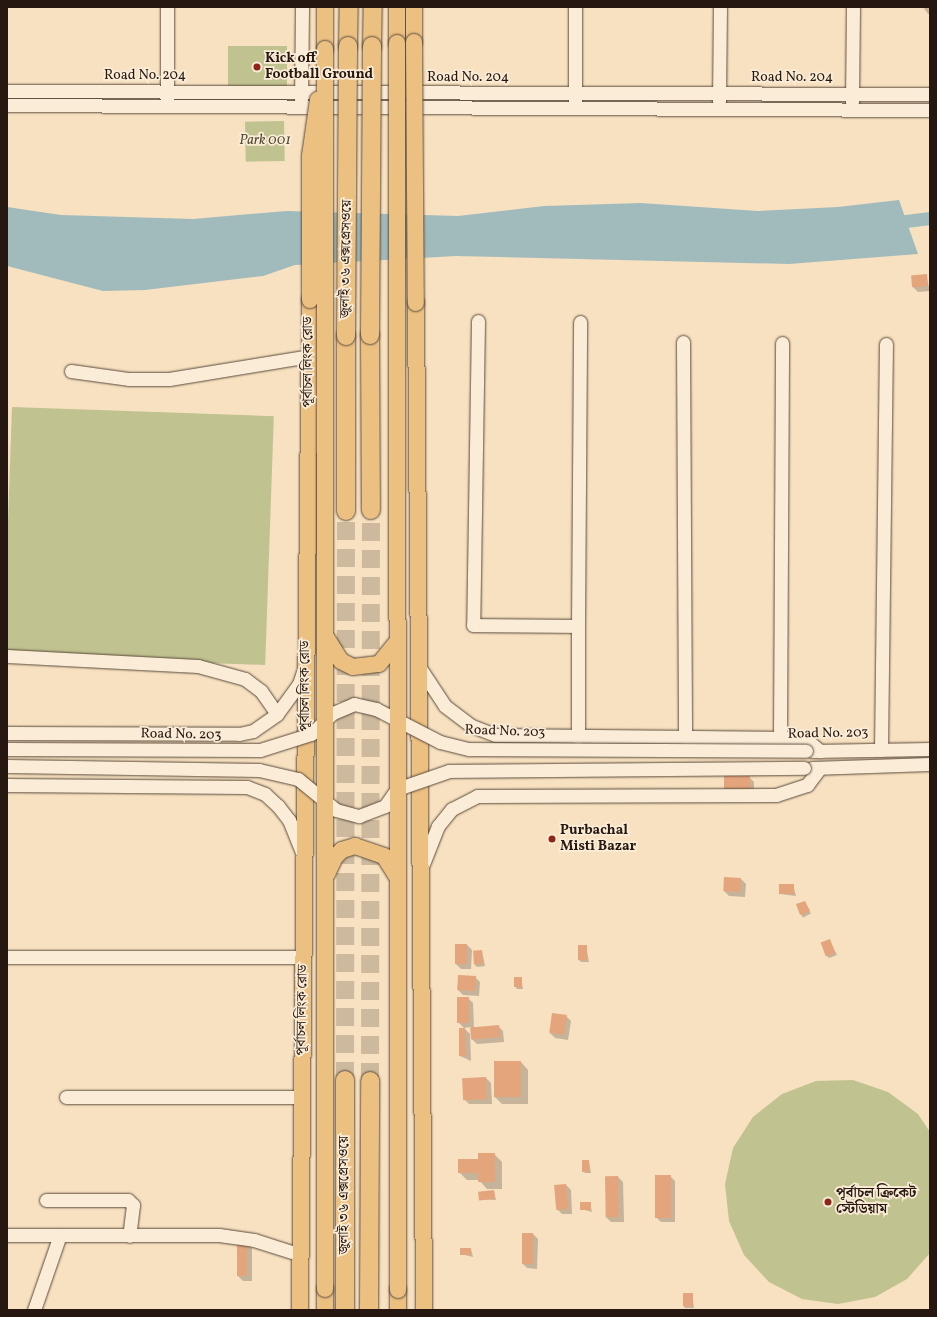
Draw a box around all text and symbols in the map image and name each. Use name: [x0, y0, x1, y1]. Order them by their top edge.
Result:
place label: Kick off Football Ground: [265, 51, 373, 84]
marker: Kick off Football Ground: [252, 62, 262, 72]
street label: Road No. 204: [104, 68, 186, 84]
street label: Road No. 204: [427, 70, 509, 86]
street label: Road No. 204: [751, 70, 833, 86]
park label: Park 001: [239, 133, 291, 149]
street label: জুলাই ৩৬ এক্সপ্রেসওয়ে: [338, 200, 356, 318]
street label: পূর্বাচল লিংক রোড: [301, 317, 317, 407]
street label: পূর্বাচল লিংক রোড: [298, 641, 314, 731]
street label: Road No. 203: [464, 722, 546, 742]
street label: Road No. 203: [787, 725, 869, 743]
street label: Road No. 203: [140, 726, 222, 744]
place label: Purbachal Misti Bazar: [560, 823, 636, 856]
marker: Purbachal Misti Bazar: [547, 834, 557, 844]
street label: পূর্বাচল লিংক রোড: [294, 964, 312, 1056]
street label: জুলাই ৩৬ এক্সপ্রেসওয়ে: [337, 1136, 353, 1254]
place label: পূর্বাচল ক্রিকেট স্টেডিয়াম: [836, 1186, 917, 1218]
marker: পূর্বাচল ক্রিকেট স্টেডিয়াম: [823, 1197, 833, 1207]

